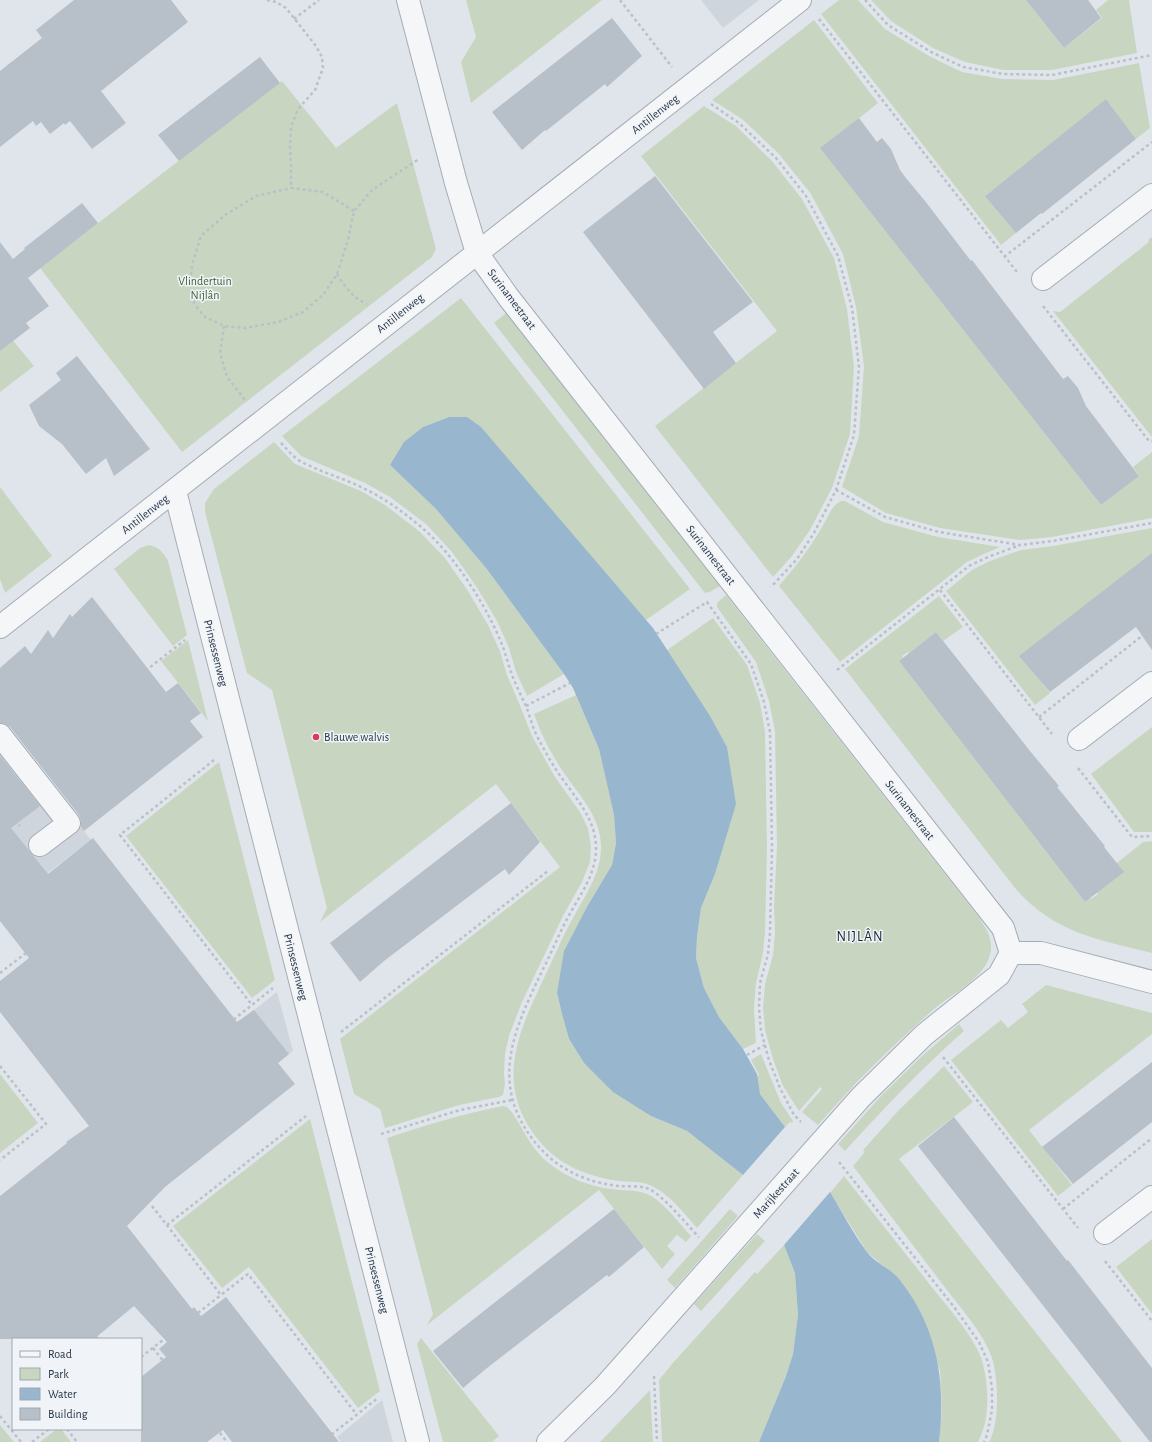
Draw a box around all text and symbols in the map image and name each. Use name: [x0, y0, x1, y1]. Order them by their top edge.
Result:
street label: Antillenweg: [629, 92, 681, 136]
street label: Surinamestraat: [486, 267, 539, 332]
park label: Vlindertuin Nijlân: [178, 275, 232, 302]
street label: Antillenweg: [374, 291, 426, 335]
street label: Antillenweg: [119, 492, 171, 536]
street label: Surinamestraat: [684, 523, 738, 587]
street label: Prinsessenweg: [202, 618, 230, 688]
place label: Blauwe walvis: [324, 731, 389, 743]
marker: Blauwe walvis: [311, 732, 321, 742]
street label: Surinamestraat: [883, 778, 937, 842]
district label: NIJLÂN: [836, 928, 884, 944]
street label: Prinsessenweg: [282, 932, 310, 1002]
street label: Marijkestraat: [751, 1166, 802, 1221]
street label: Prinsessenweg: [363, 1245, 391, 1315]
legend: [12, 1338, 142, 1430]
text: Road: [48, 1348, 72, 1360]
text: Park: [48, 1368, 69, 1380]
text: Water: [48, 1388, 77, 1400]
text: Building: [48, 1408, 88, 1420]

